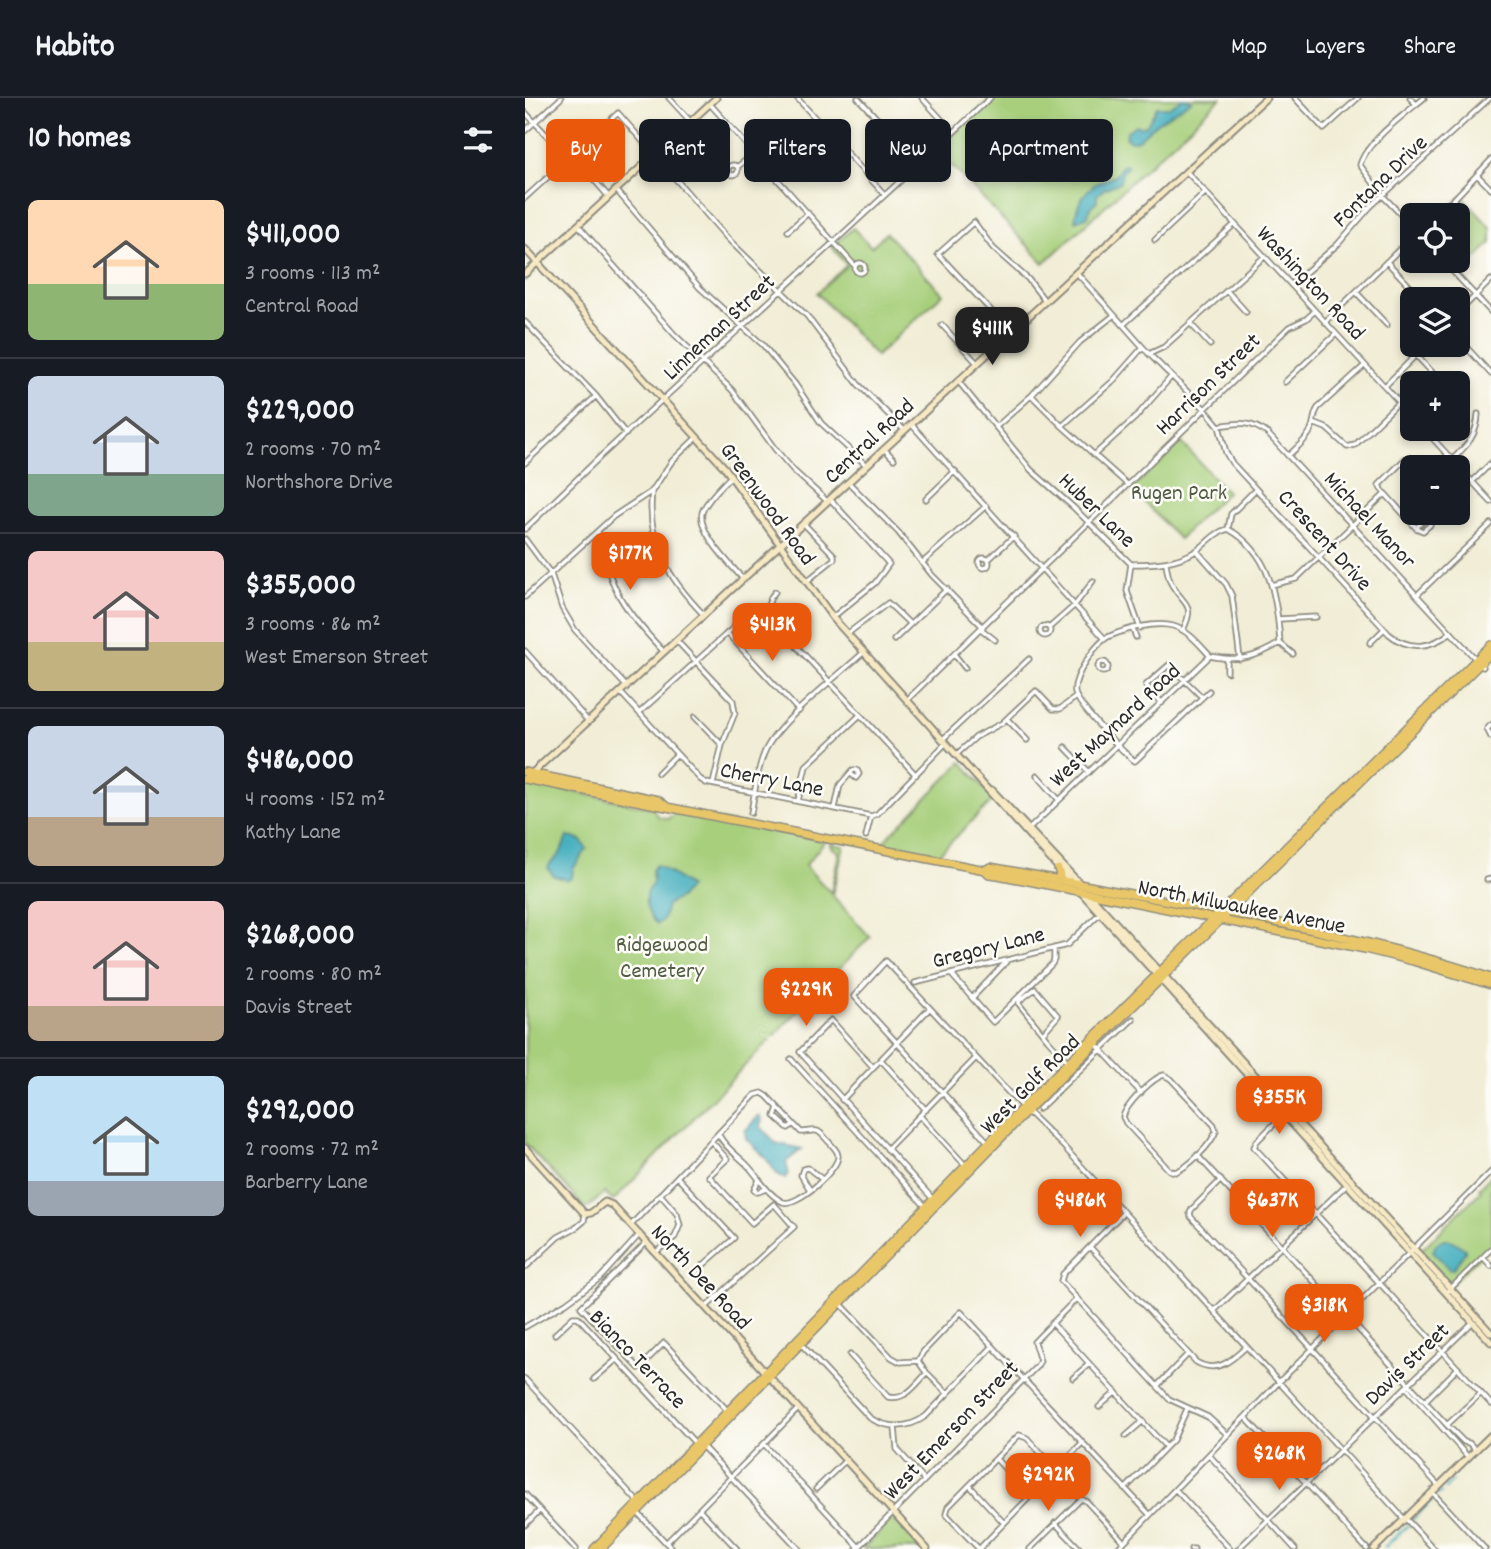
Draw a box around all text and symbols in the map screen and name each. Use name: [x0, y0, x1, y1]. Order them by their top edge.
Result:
text: Habito: [35, 25, 115, 72]
text: Map: [1231, 31, 1267, 65]
text: Layers: [1305, 31, 1366, 65]
text: Share: [1404, 31, 1456, 65]
text: 10 homes: [28, 119, 131, 162]
chip: Buy: [546, 119, 625, 182]
chip: Rent: [639, 119, 730, 182]
chip: Filters: [744, 119, 851, 182]
chip: New: [865, 119, 951, 182]
chip: Apartment: [965, 119, 1113, 182]
icon: filters: [459, 121, 497, 159]
street label: Fontana Drive: [1326, 128, 1437, 237]
map controls: [1400, 203, 1470, 525]
button: locate: [1400, 203, 1470, 273]
text: $411,000: [245, 215, 341, 258]
street label: Washington Road: [1247, 219, 1372, 349]
icon: home: [84, 228, 168, 312]
text: 3 rooms · 113 m²: [245, 258, 381, 291]
street label: Linneman Street: [657, 268, 784, 390]
button: layers: [1400, 287, 1470, 357]
text: Central Road: [245, 291, 359, 324]
pin: $411K: [943, 308, 1041, 367]
text: $411K: [971, 313, 1013, 346]
street label: Harrison Street: [1149, 327, 1270, 444]
button: +: [1400, 371, 1470, 441]
text: $229,000: [245, 391, 355, 434]
street label: Central Road: [818, 392, 923, 493]
icon: home: [84, 404, 168, 488]
text: 2 rooms · 70 m²: [245, 434, 381, 467]
street label: Greenwood Road: [710, 437, 822, 574]
button: −: [1400, 455, 1470, 525]
street label: Michael Manor: [1315, 465, 1423, 578]
street label: Huber Lane: [1049, 466, 1142, 557]
text: Northshore Drive: [245, 467, 393, 500]
park label: Rugen Park: [1131, 478, 1227, 511]
street label: Crescent Drive: [1268, 483, 1378, 600]
pin: $177K: [581, 532, 679, 592]
text: $177K: [608, 538, 652, 571]
text: $355,000: [245, 566, 356, 609]
icon: home: [84, 579, 168, 663]
pin: $413K: [723, 603, 821, 663]
text: 3 rooms · 86 m²: [245, 609, 381, 642]
text: $413K: [748, 609, 796, 642]
text: West Emerson Street: [245, 642, 428, 675]
street label: West Maynard Road: [1043, 657, 1190, 796]
text: $486,000: [245, 741, 354, 784]
icon: home: [84, 754, 168, 838]
street label: Cherry Lane: [717, 755, 826, 808]
text: 4 rooms · 152 m²: [245, 784, 385, 817]
text: Kathy Lane: [245, 817, 341, 850]
street label: North Milwaukee Avenue: [1135, 872, 1348, 945]
text: $268,000: [245, 916, 355, 959]
street label: Gregory Lane: [929, 920, 1048, 979]
icon: home: [84, 929, 168, 1013]
park label: Ridgewood Cemetery: [616, 930, 708, 989]
text: 2 rooms · 80 m²: [245, 959, 382, 992]
pin: $229K: [757, 968, 855, 1028]
text: $229K: [780, 974, 832, 1007]
text: Davis Street: [245, 992, 352, 1025]
street label: West Golf Road: [974, 1028, 1089, 1143]
pin: $355K: [1230, 1076, 1328, 1136]
text: $355K: [1252, 1082, 1306, 1115]
text: $292,000: [245, 1091, 355, 1134]
icon: home: [84, 1104, 168, 1188]
text: 2 rooms · 72 m²: [245, 1134, 379, 1167]
text: Barberry Lane: [245, 1167, 368, 1200]
pin: $486K: [1031, 1180, 1129, 1239]
pin: $637K: [1223, 1180, 1321, 1239]
text: $486K: [1054, 1185, 1106, 1218]
text: $637K: [1246, 1185, 1298, 1218]
street label: North Dee Road: [641, 1218, 757, 1339]
pin: $318K: [1275, 1284, 1373, 1344]
text: $318K: [1301, 1290, 1347, 1323]
street label: Bianco Terrace: [580, 1303, 693, 1418]
street label: Davis Street: [1358, 1316, 1458, 1415]
street label: West Emerson Street: [877, 1354, 1028, 1509]
pin: $268K: [1230, 1432, 1328, 1492]
text: $268K: [1253, 1438, 1305, 1471]
pin: $292K: [999, 1454, 1097, 1513]
text: $292K: [1022, 1459, 1074, 1492]

